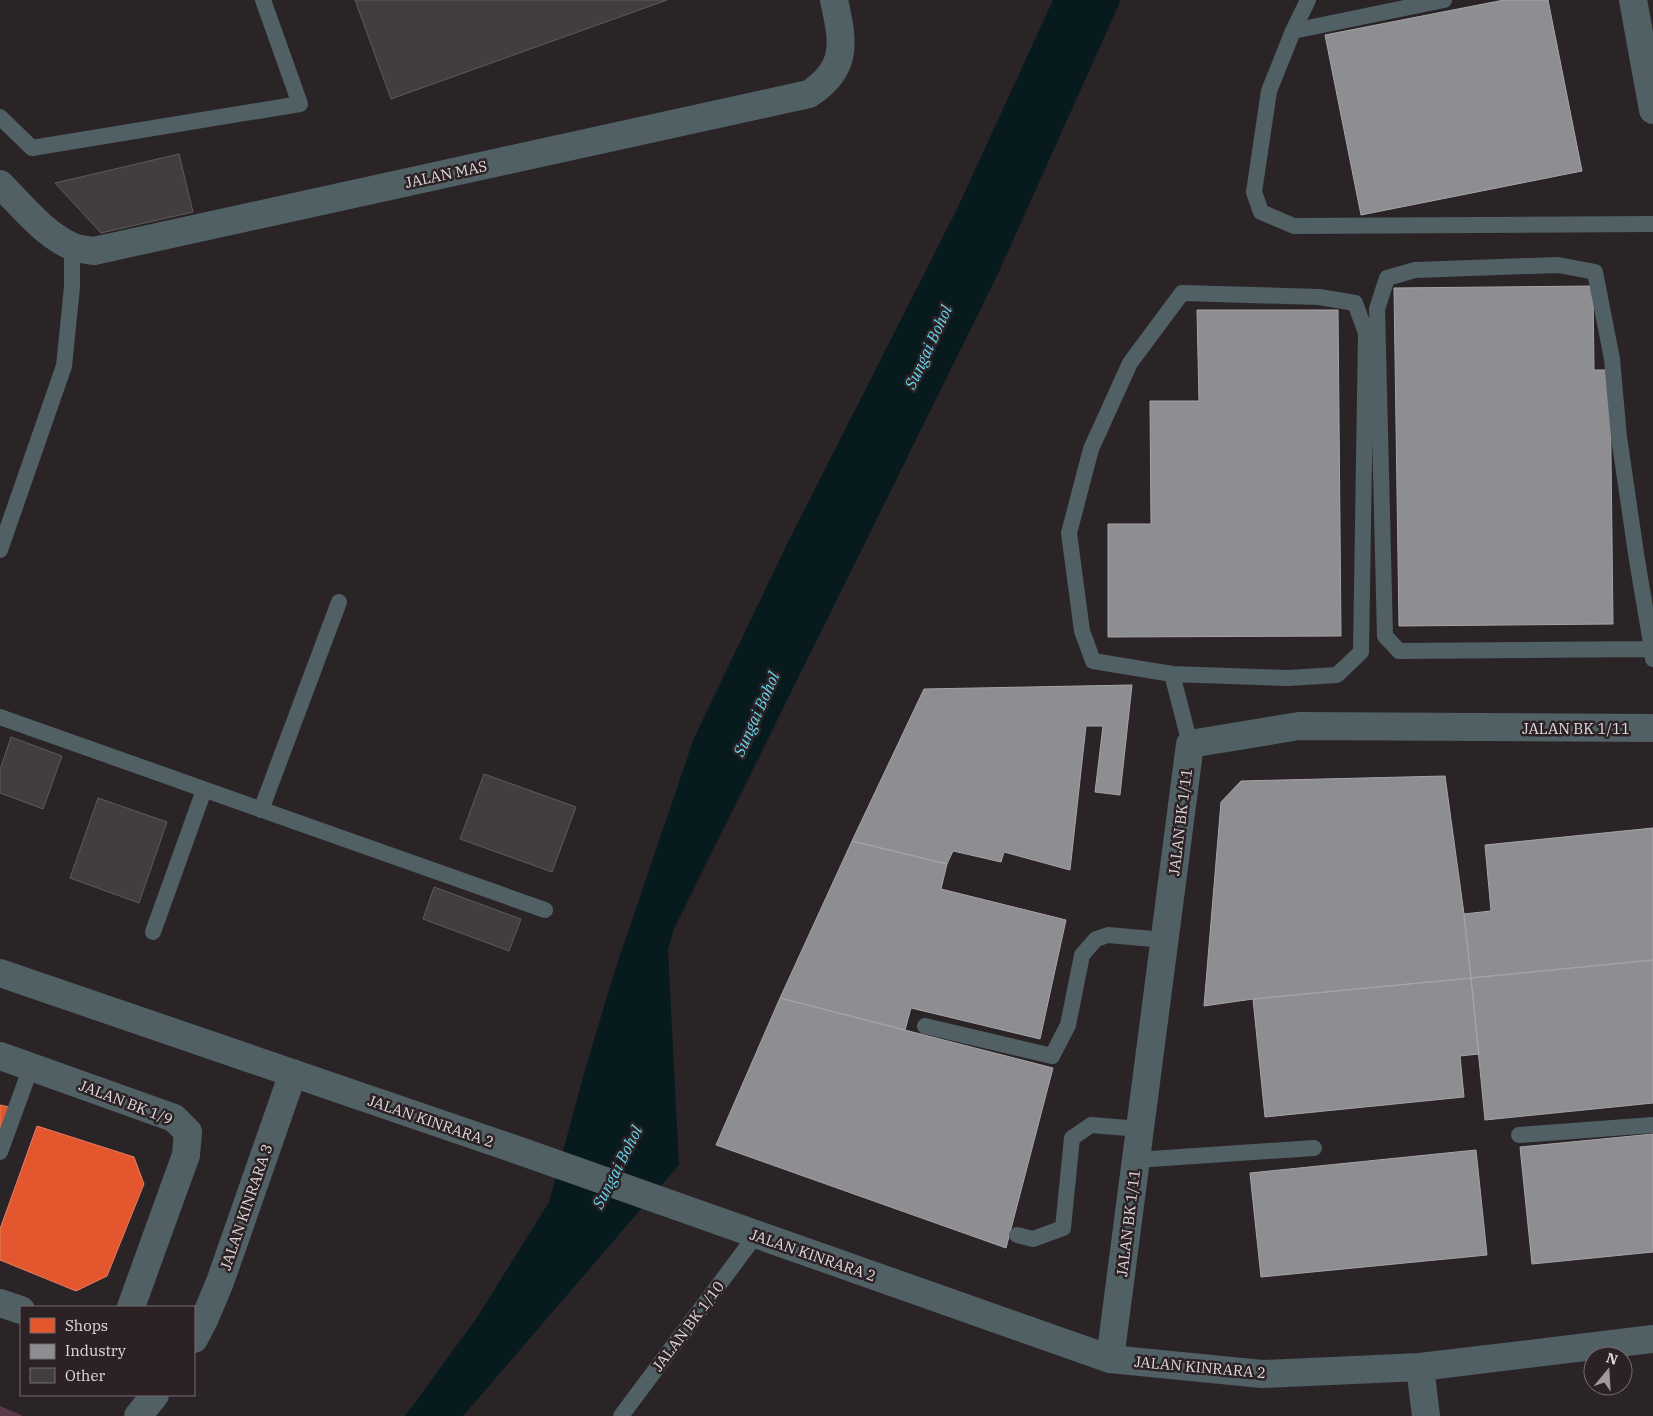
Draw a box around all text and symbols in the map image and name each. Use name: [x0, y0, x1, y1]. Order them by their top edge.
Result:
street label: JALAN MAS: [403, 156, 489, 192]
water label: Sungai Bohol: [899, 301, 956, 393]
water label: Sungai Bohol: [728, 668, 784, 760]
street label: JALAN BK 1/11: [1522, 719, 1630, 738]
street label: JALAN BK 1/11: [1164, 767, 1196, 877]
street label: JALAN BK 1/9: [76, 1075, 176, 1129]
street label: JALAN KINRARA 2: [365, 1090, 497, 1152]
water label: Sungai Bohol: [587, 1122, 647, 1213]
street label: JALAN KINRARA 3: [215, 1141, 277, 1273]
street label: JALAN BK 1/11: [1112, 1168, 1144, 1278]
street label: JALAN KINRARA 2: [747, 1224, 879, 1286]
street label: JALAN BK 1/10: [648, 1277, 728, 1375]
legend: [20, 1306, 195, 1396]
text: Shops: [65, 1316, 108, 1335]
text: Industry: [65, 1341, 126, 1360]
north arrow: [1583, 1346, 1633, 1396]
text: N: [1604, 1348, 1620, 1369]
street label: JALAN KINRARA 2: [1133, 1352, 1267, 1382]
text: Other: [65, 1366, 105, 1385]

